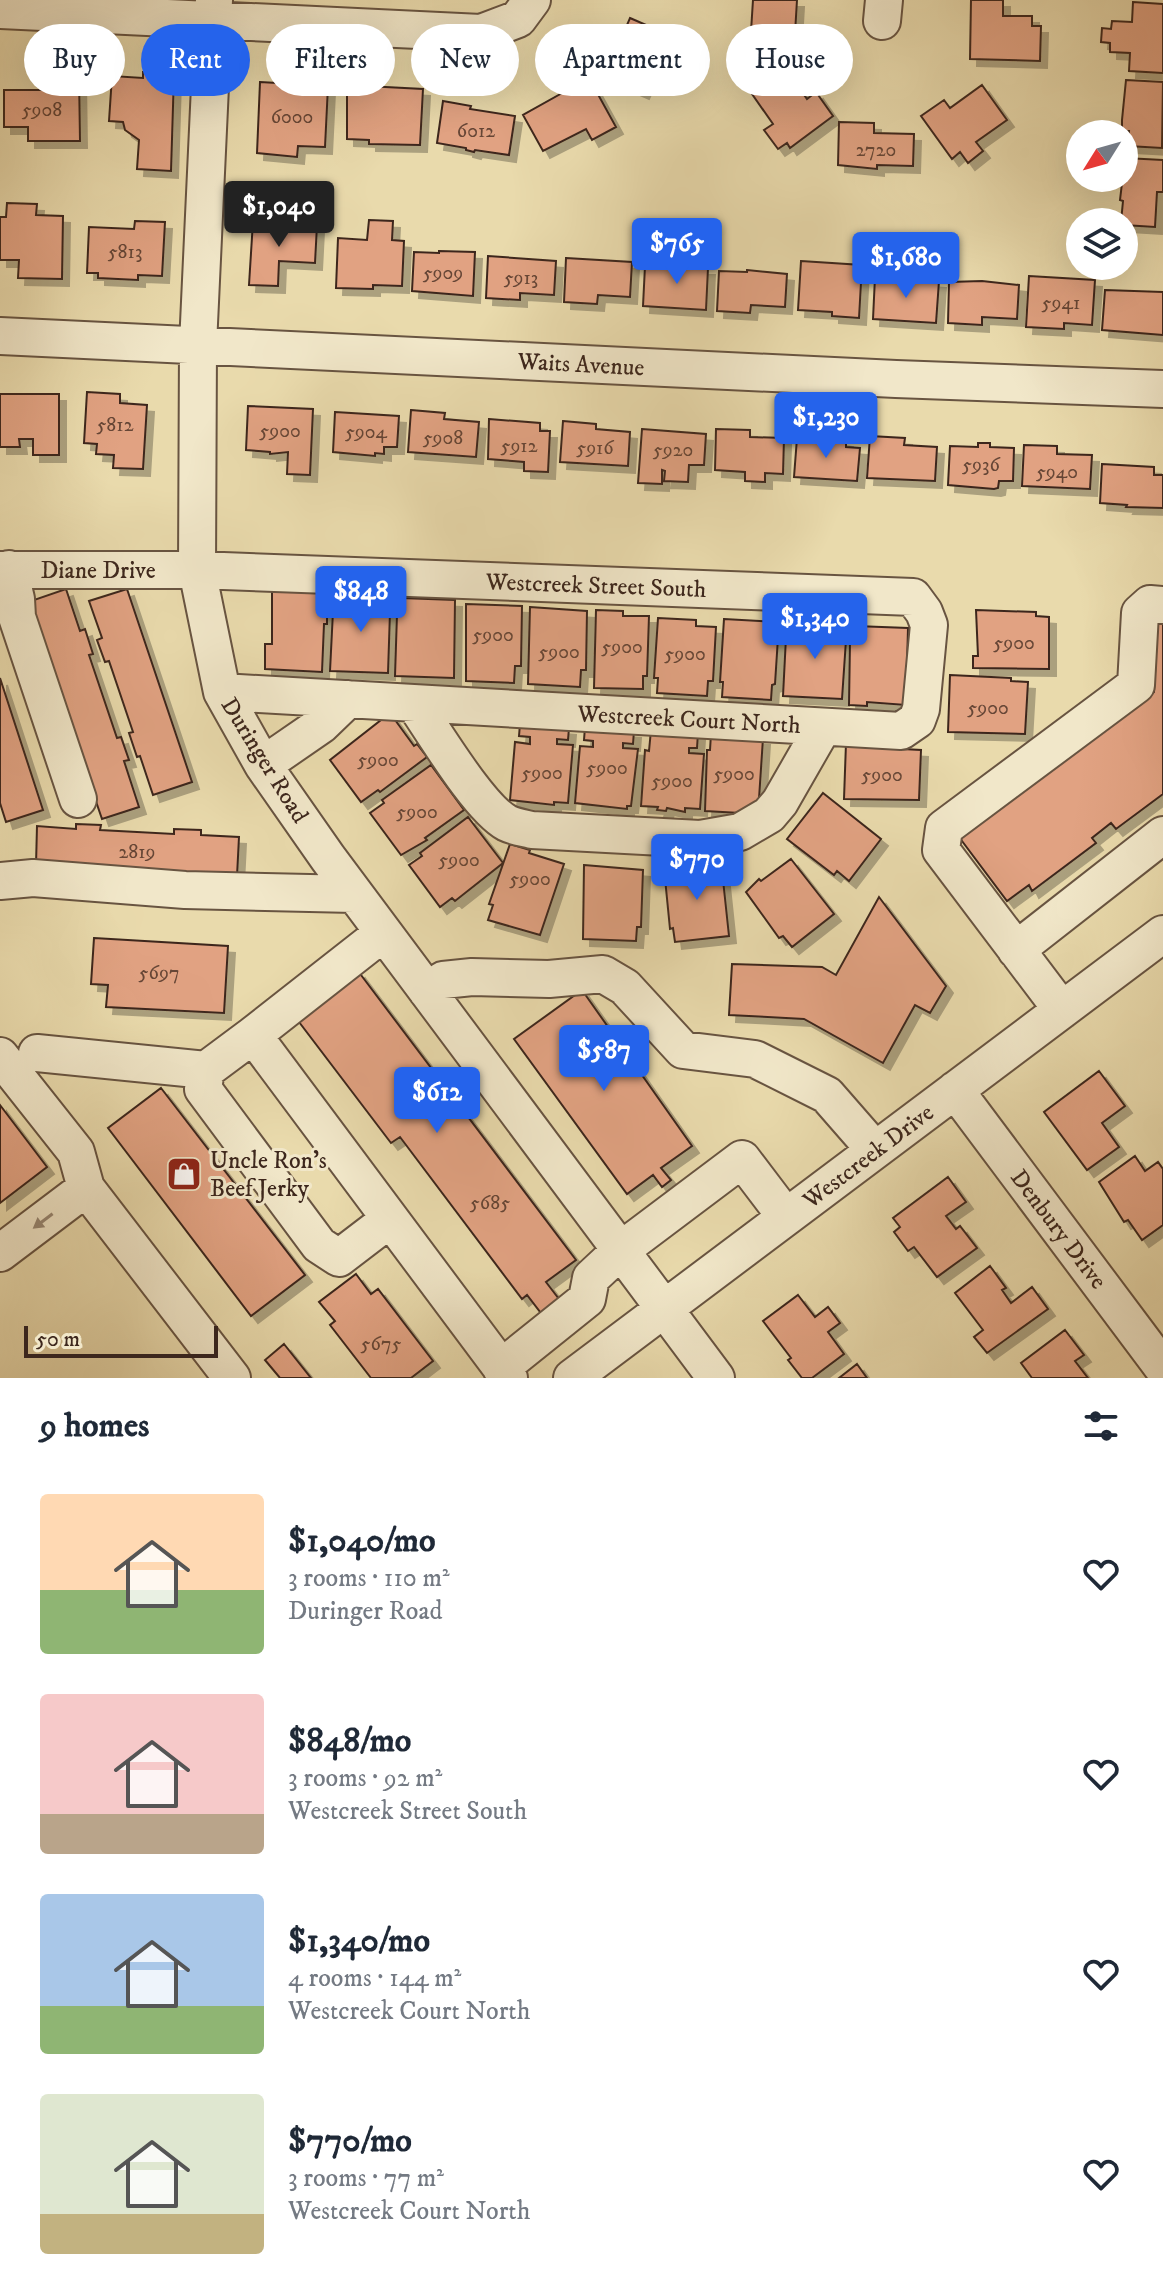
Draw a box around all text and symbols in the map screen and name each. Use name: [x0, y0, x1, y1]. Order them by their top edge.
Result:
chip: Buy: [24, 24, 125, 96]
chip: Rent: [141, 24, 250, 96]
chip: Filters: [266, 24, 395, 96]
chip: New: [411, 24, 519, 96]
chip: Apartment: [535, 24, 710, 96]
chip: House: [726, 24, 853, 96]
house number: 5908: [22, 98, 62, 123]
house number: 6000: [271, 105, 313, 130]
house number: 6012: [457, 119, 495, 144]
north arrow: [1066, 120, 1138, 192]
map controls: [1066, 120, 1138, 280]
house number: 2720: [856, 138, 896, 163]
pin: $1,040: [214, 181, 344, 249]
text: $1,040: [242, 190, 316, 223]
button: layers: [1066, 208, 1138, 280]
pin: $765: [630, 218, 724, 286]
text: $765: [650, 227, 704, 260]
pin: $1,680: [841, 232, 971, 300]
house number: 5813: [108, 240, 142, 265]
text: $1,680: [870, 241, 942, 274]
house number: 5909: [423, 261, 463, 286]
house number: 5913: [504, 266, 538, 291]
house number: 5941: [1042, 291, 1080, 316]
street label: Waits Avenue: [516, 347, 645, 383]
pin: $1,230: [761, 392, 891, 460]
text: $1,230: [792, 401, 860, 434]
house number: 5812: [96, 413, 134, 438]
house number: 5900: [259, 419, 301, 444]
house number: 5904: [345, 420, 388, 445]
house number: 5908: [423, 426, 463, 451]
house number: 5912: [500, 434, 538, 459]
house number: 5916: [576, 436, 614, 461]
house number: 5920: [653, 438, 693, 463]
house number: 5936: [962, 453, 1000, 478]
house number: 5940: [1036, 460, 1078, 485]
street label: Diane Drive: [40, 556, 156, 586]
pin: $848: [314, 566, 408, 634]
street label: Westcreek Street South: [484, 567, 707, 605]
text: $848: [333, 575, 389, 608]
pin: $1,340: [750, 593, 880, 661]
text: $1,340: [780, 602, 850, 635]
house number: 5900: [472, 623, 514, 648]
house number: 5900: [993, 631, 1035, 656]
house number: 5900: [601, 635, 643, 660]
house number: 5900: [538, 640, 580, 665]
house number: 5900: [664, 642, 706, 667]
street label: Duringer Road: [214, 692, 315, 829]
house number: 5900: [967, 696, 1009, 721]
street label: Westcreek Court North: [575, 699, 802, 741]
house number: 5900: [357, 748, 399, 773]
house number: 5900: [586, 756, 628, 781]
house number: 5900: [521, 761, 563, 786]
house number: 5900: [713, 762, 755, 787]
house number: 5900: [861, 763, 903, 788]
house number: 5900: [651, 769, 693, 794]
house number: 5900: [396, 800, 438, 825]
pin: $770: [650, 834, 744, 902]
house number: 2819: [118, 840, 156, 865]
text: $770: [669, 843, 725, 876]
house number: 5900: [438, 848, 480, 873]
house number: 5900: [509, 867, 551, 892]
house number: 5697: [139, 961, 179, 986]
pin: $587: [557, 1025, 651, 1093]
text: $587: [577, 1034, 631, 1067]
pin: $612: [390, 1067, 484, 1135]
text: $612: [412, 1076, 462, 1109]
street label: Westcreek Drive: [796, 1098, 940, 1216]
place label: Uncle Ron's Beef Jerky: [210, 1146, 327, 1204]
shop icon: Uncle Ron's Beef Jerky: [165, 1155, 203, 1193]
street label: Denbury Drive: [1003, 1164, 1113, 1295]
house number: 5685: [470, 1191, 510, 1216]
one-way arrow: [33, 1212, 53, 1228]
scale bar: [24, 1322, 218, 1358]
text: 50 m: [36, 1326, 80, 1353]
house number: 5675: [361, 1332, 401, 1357]
icon: filters: [1079, 1404, 1123, 1448]
text: 9 homes: [40, 1405, 149, 1447]
text: $1,040/mo: [288, 1520, 435, 1562]
icon: home: [104, 1526, 200, 1622]
icon: heart: [1079, 1552, 1123, 1596]
text: 3 rooms · 110 m²: [288, 1562, 450, 1595]
text: Duringer Road: [288, 1595, 442, 1628]
text: $848/mo: [288, 1720, 411, 1762]
icon: home: [104, 1726, 200, 1822]
icon: heart: [1079, 1752, 1123, 1796]
text: 3 rooms · 92 m²: [288, 1762, 442, 1795]
text: Westcreek Street South: [288, 1795, 527, 1828]
text: $1,340/mo: [288, 1920, 430, 1962]
icon: home: [104, 1926, 200, 2022]
icon: heart: [1079, 1952, 1123, 1996]
text: 4 rooms · 144 m²: [288, 1962, 461, 1995]
text: Westcreek Court North: [288, 1995, 530, 2028]
text: $770/mo: [288, 2120, 412, 2162]
icon: home: [104, 2126, 200, 2222]
icon: heart: [1079, 2152, 1123, 2196]
text: 3 rooms · 77 m²: [288, 2162, 444, 2195]
text: Westcreek Court North: [288, 2195, 530, 2228]

